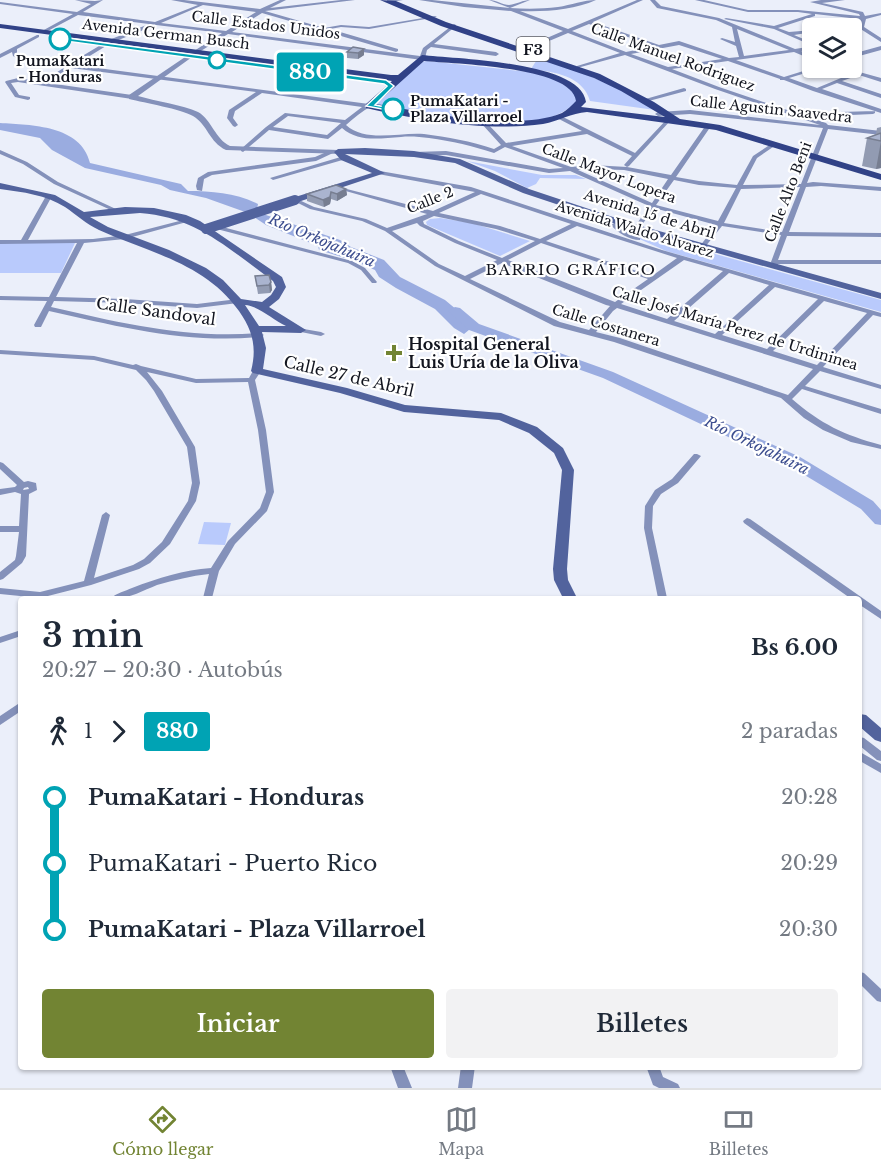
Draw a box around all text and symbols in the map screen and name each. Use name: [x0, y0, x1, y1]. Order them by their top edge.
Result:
street label: Calle Estados Unidos: [191, 7, 341, 43]
street label: Avenida German Busch: [80, 15, 251, 53]
map controls: [802, 18, 862, 78]
button: layers: [802, 18, 862, 78]
street label: Calle Manuel Rodriguez: [588, 19, 758, 95]
marker: PumaKatari - Honduras: [49, 28, 71, 50]
road number: F3: [516, 37, 550, 61]
unlabelled marker: [208, 51, 226, 69]
place label: PumaKatari - Honduras: [16, 52, 104, 86]
line badge: 880: [276, 52, 344, 92]
text: 880: [289, 59, 331, 85]
place label: PumaKatari - Plaza Villarroel: [410, 92, 523, 126]
street label: Calle Agustin Saavedra: [689, 92, 853, 126]
marker: PumaKatari - Plaza Villarroel: [382, 98, 404, 120]
street label: Calle Mayor Lopera: [539, 139, 679, 207]
street label: Calle Alto Beni: [761, 139, 816, 245]
street label: Calle 2: [404, 183, 456, 217]
street label: Avenida 15 de Abril: [581, 185, 718, 243]
street label: Avenida Waldo Álvarez: [553, 196, 717, 262]
water label: Río Orkojahuira: [265, 209, 378, 271]
district label: BARRIO GRÁFICO: [486, 260, 656, 279]
street label: Calle José María Perez de Urdininea: [610, 282, 860, 374]
street label: Calle Sandoval: [95, 293, 217, 329]
street label: Calle Costanera: [550, 300, 662, 350]
place label: Hospital General Luis Uría de la Oliva: [408, 334, 579, 372]
marker: Hospital General Luis Uría de la Oliva: [385, 344, 403, 362]
street label: Calle 27 de Abril: [282, 351, 416, 401]
water label: Río Orkojahuira: [701, 411, 812, 479]
text: 3 min: [42, 615, 143, 656]
text: Bs 6.00: [751, 634, 838, 661]
text: 20:27 – 20:30 · Autobús: [42, 658, 283, 682]
icon: walk: [42, 715, 75, 748]
icon: forward: [102, 715, 135, 748]
text: 880: [156, 718, 198, 744]
text: 1: [84, 719, 93, 743]
text: 2 paradas: [741, 719, 838, 743]
text: PumaKatari - Honduras: [88, 784, 364, 811]
text: 20:28: [781, 785, 838, 809]
text: PumaKatari - Puerto Rico: [88, 850, 377, 877]
text: 20:29: [781, 851, 838, 875]
text: PumaKatari - Plaza Villarroel: [88, 916, 426, 943]
text: 20:30: [779, 917, 838, 941]
button: Iniciar: [42, 989, 434, 1058]
button: Billetes: [446, 989, 838, 1058]
tab: Cómo llegar: [112, 1103, 214, 1159]
tab: Mapa: [438, 1103, 484, 1159]
tab: Billetes: [709, 1103, 769, 1159]

